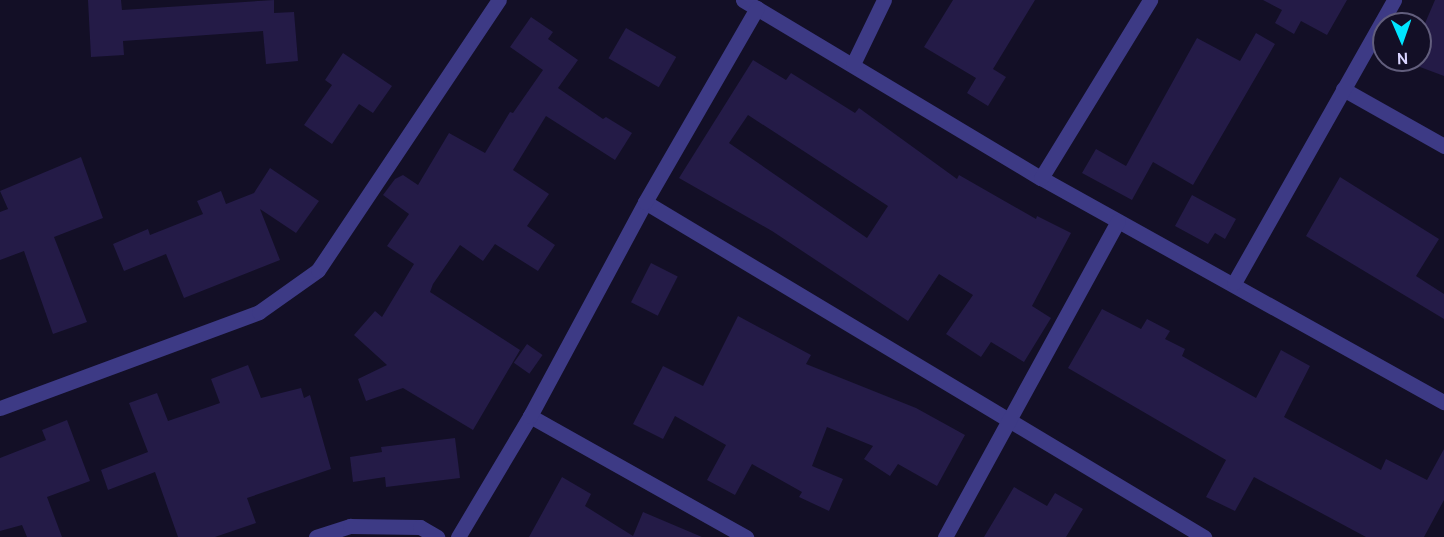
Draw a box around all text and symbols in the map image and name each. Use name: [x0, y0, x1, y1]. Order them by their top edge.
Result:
north arrow: [1372, 12, 1432, 72]
text: N: [1397, 49, 1409, 68]

